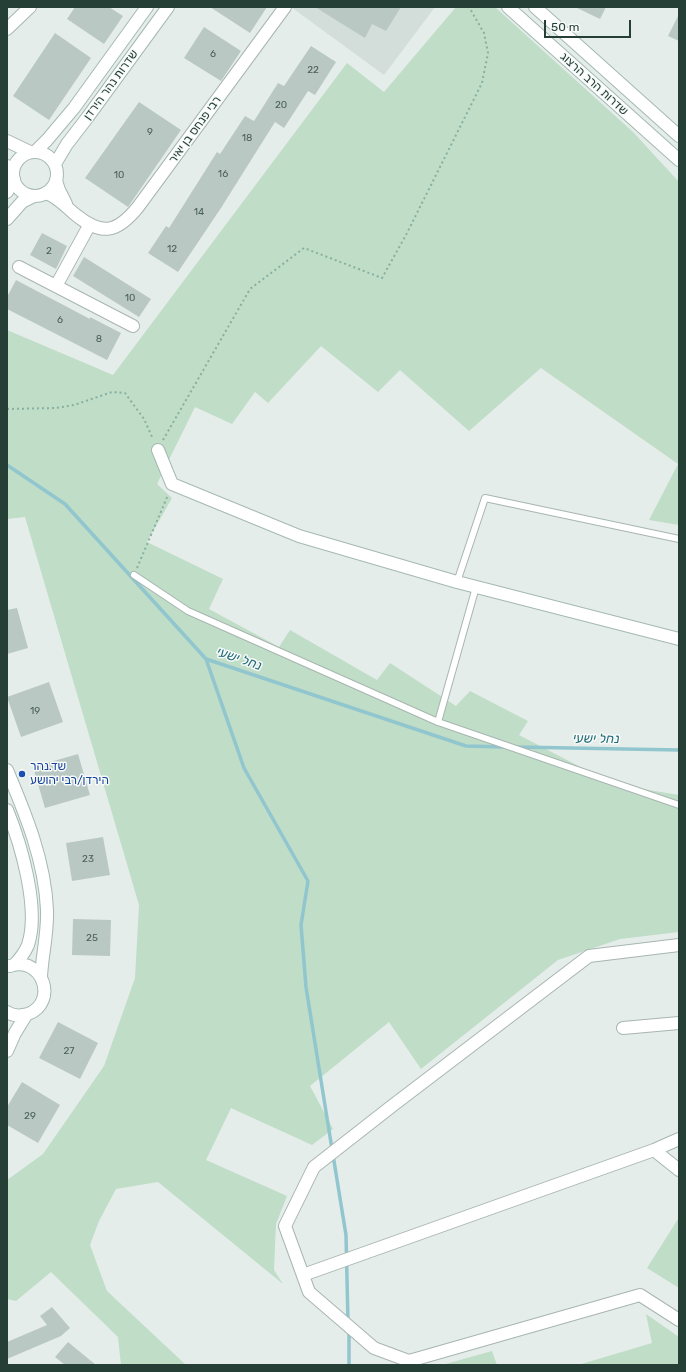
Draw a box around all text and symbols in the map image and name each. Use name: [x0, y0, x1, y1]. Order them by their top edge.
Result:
scale bar: [546, 12, 633, 38]
text: 50 m: [551, 20, 579, 34]
street label: שדרות נהר הירדן: [81, 47, 141, 123]
house number: 6: [210, 48, 216, 60]
street label: שדרות הרב הרצוג: [557, 50, 631, 118]
house number: 22: [307, 64, 319, 76]
street label: רבי פנחס בן יאיר: [166, 94, 224, 166]
house number: 20: [275, 99, 287, 111]
house number: 9: [147, 126, 153, 138]
house number: 18: [242, 132, 252, 144]
house number: 16: [218, 168, 228, 180]
house number: 10: [114, 169, 124, 181]
house number: 14: [194, 206, 204, 218]
house number: 12: [167, 243, 177, 255]
house number: 2: [46, 245, 52, 257]
house number: 10: [125, 292, 135, 304]
house number: 6: [57, 314, 63, 326]
house number: 8: [96, 333, 102, 345]
water label: נחל ישעי: [214, 644, 264, 674]
house number: 19: [30, 705, 40, 717]
water label: נחל ישעי: [573, 731, 619, 747]
place label: שד.נהר הירדן/רבי יהושע: [30, 760, 109, 788]
marker: שד.נהר הירדן/רבי יהושע: [17, 769, 27, 779]
house number: 23: [82, 853, 94, 865]
house number: 25: [86, 932, 98, 944]
house number: 27: [64, 1045, 74, 1057]
house number: 29: [24, 1110, 36, 1122]

